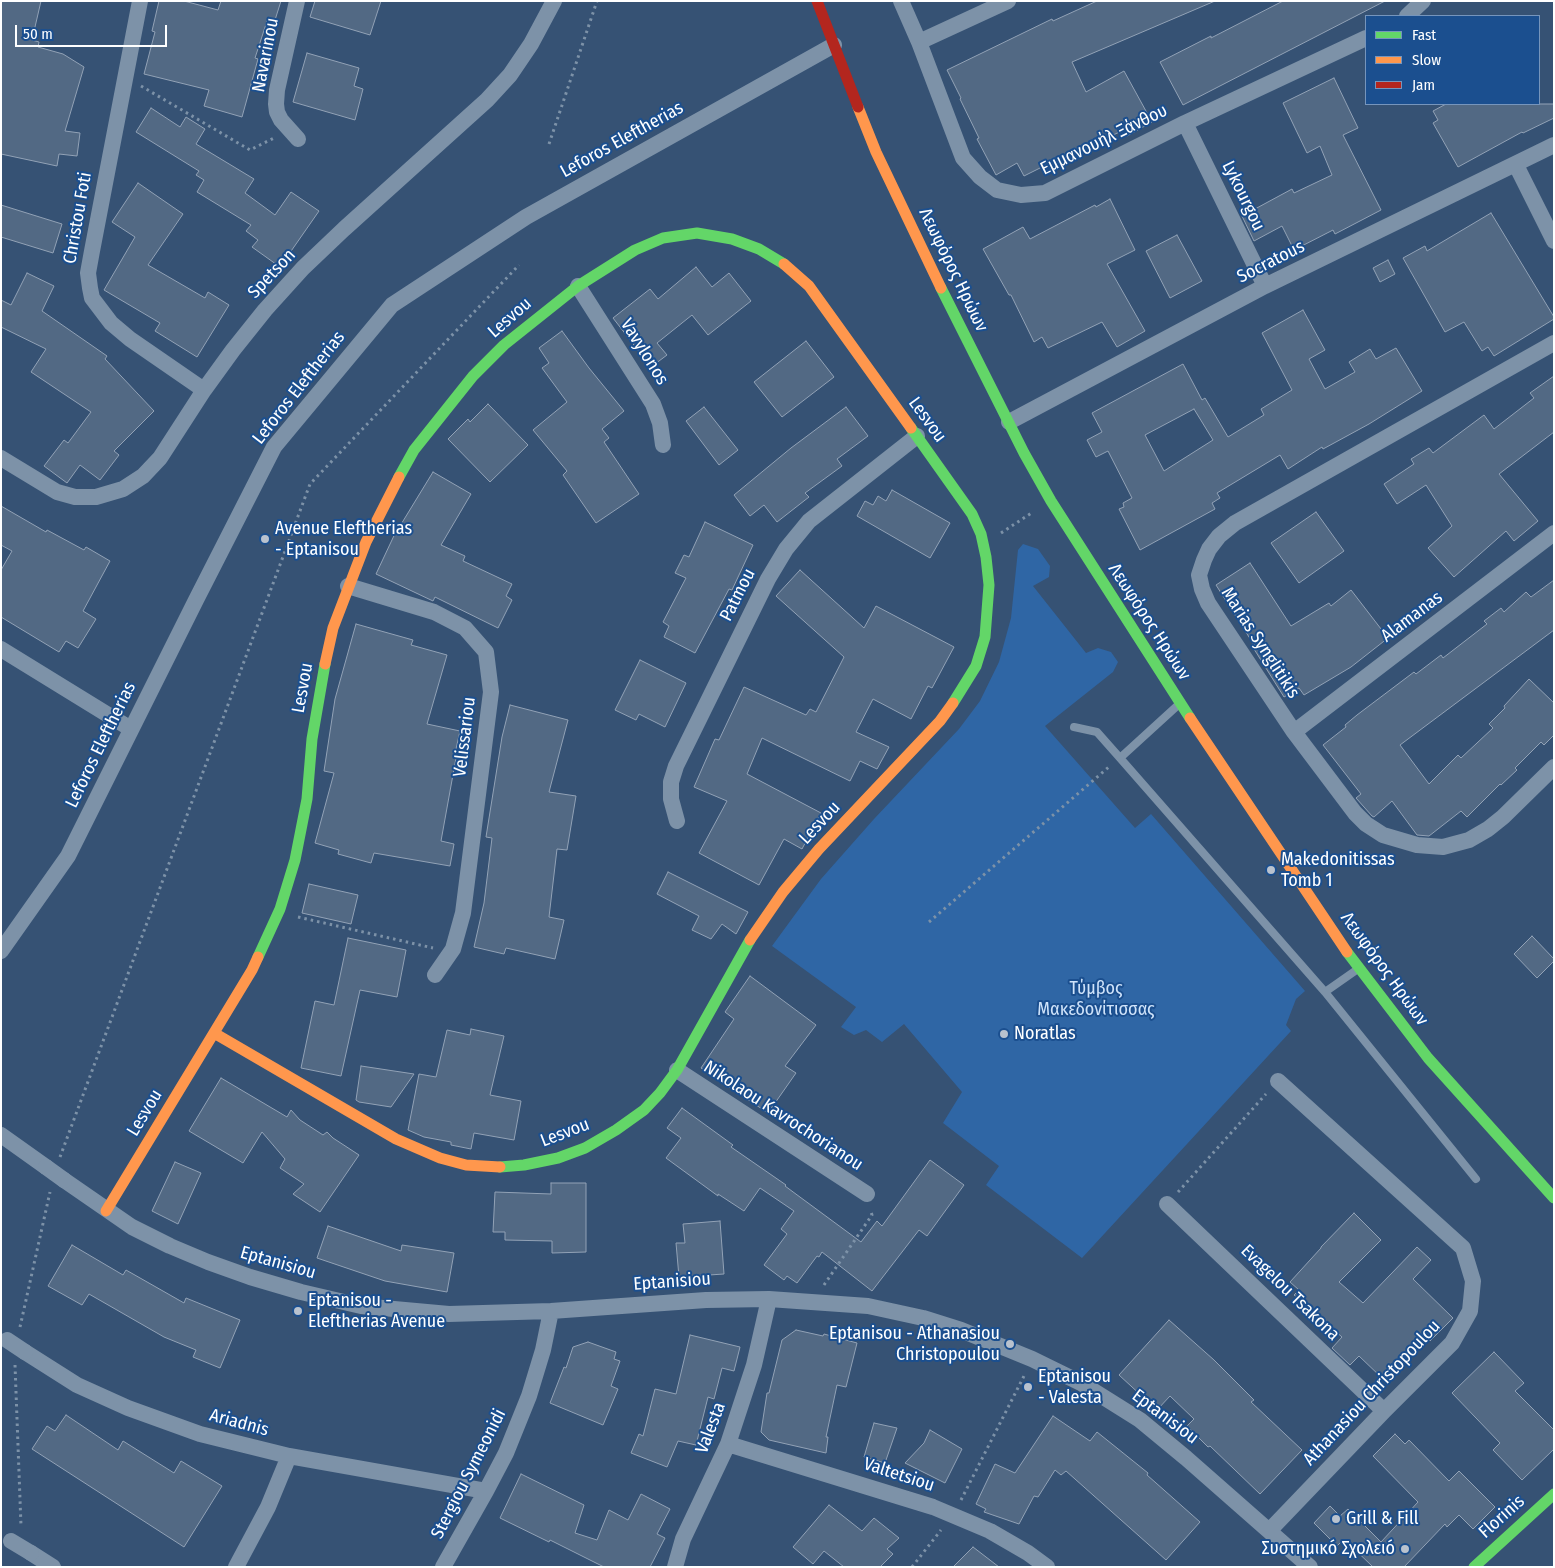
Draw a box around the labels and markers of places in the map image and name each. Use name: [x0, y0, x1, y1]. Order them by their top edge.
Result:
place label: Avenue Eleftherias - Eptanisou: [275, 518, 412, 560]
marker: Avenue Eleftherias - Eptanisou: [259, 533, 271, 545]
place label: Makedonitissas Tomb 1: [1281, 849, 1395, 892]
marker: Makedonitissas Tomb 1: [1265, 864, 1277, 876]
place label: Noratlas: [1014, 1023, 1076, 1045]
marker: Noratlas: [998, 1028, 1010, 1040]
place label: Eptanisou - Eleftherias Avenue: [308, 1290, 445, 1332]
marker: Eptanisou - Eleftherias Avenue: [292, 1305, 304, 1317]
place label: Eptanisou - Athanasiou Christopoulou: [829, 1323, 1000, 1366]
marker: Eptanisou - Athanasiou Christopoulou: [1004, 1338, 1016, 1350]
place label: Eptanisou - Valesta: [1038, 1366, 1111, 1408]
marker: Eptanisou - Valesta: [1022, 1381, 1034, 1393]
place label: Grill & Fill: [1346, 1508, 1418, 1530]
marker: Grill & Fill: [1330, 1513, 1342, 1525]
place label: Συστημικó Σχολειó: [1262, 1538, 1395, 1560]
marker: Συστημικó Σχολειó: [1399, 1543, 1411, 1555]

